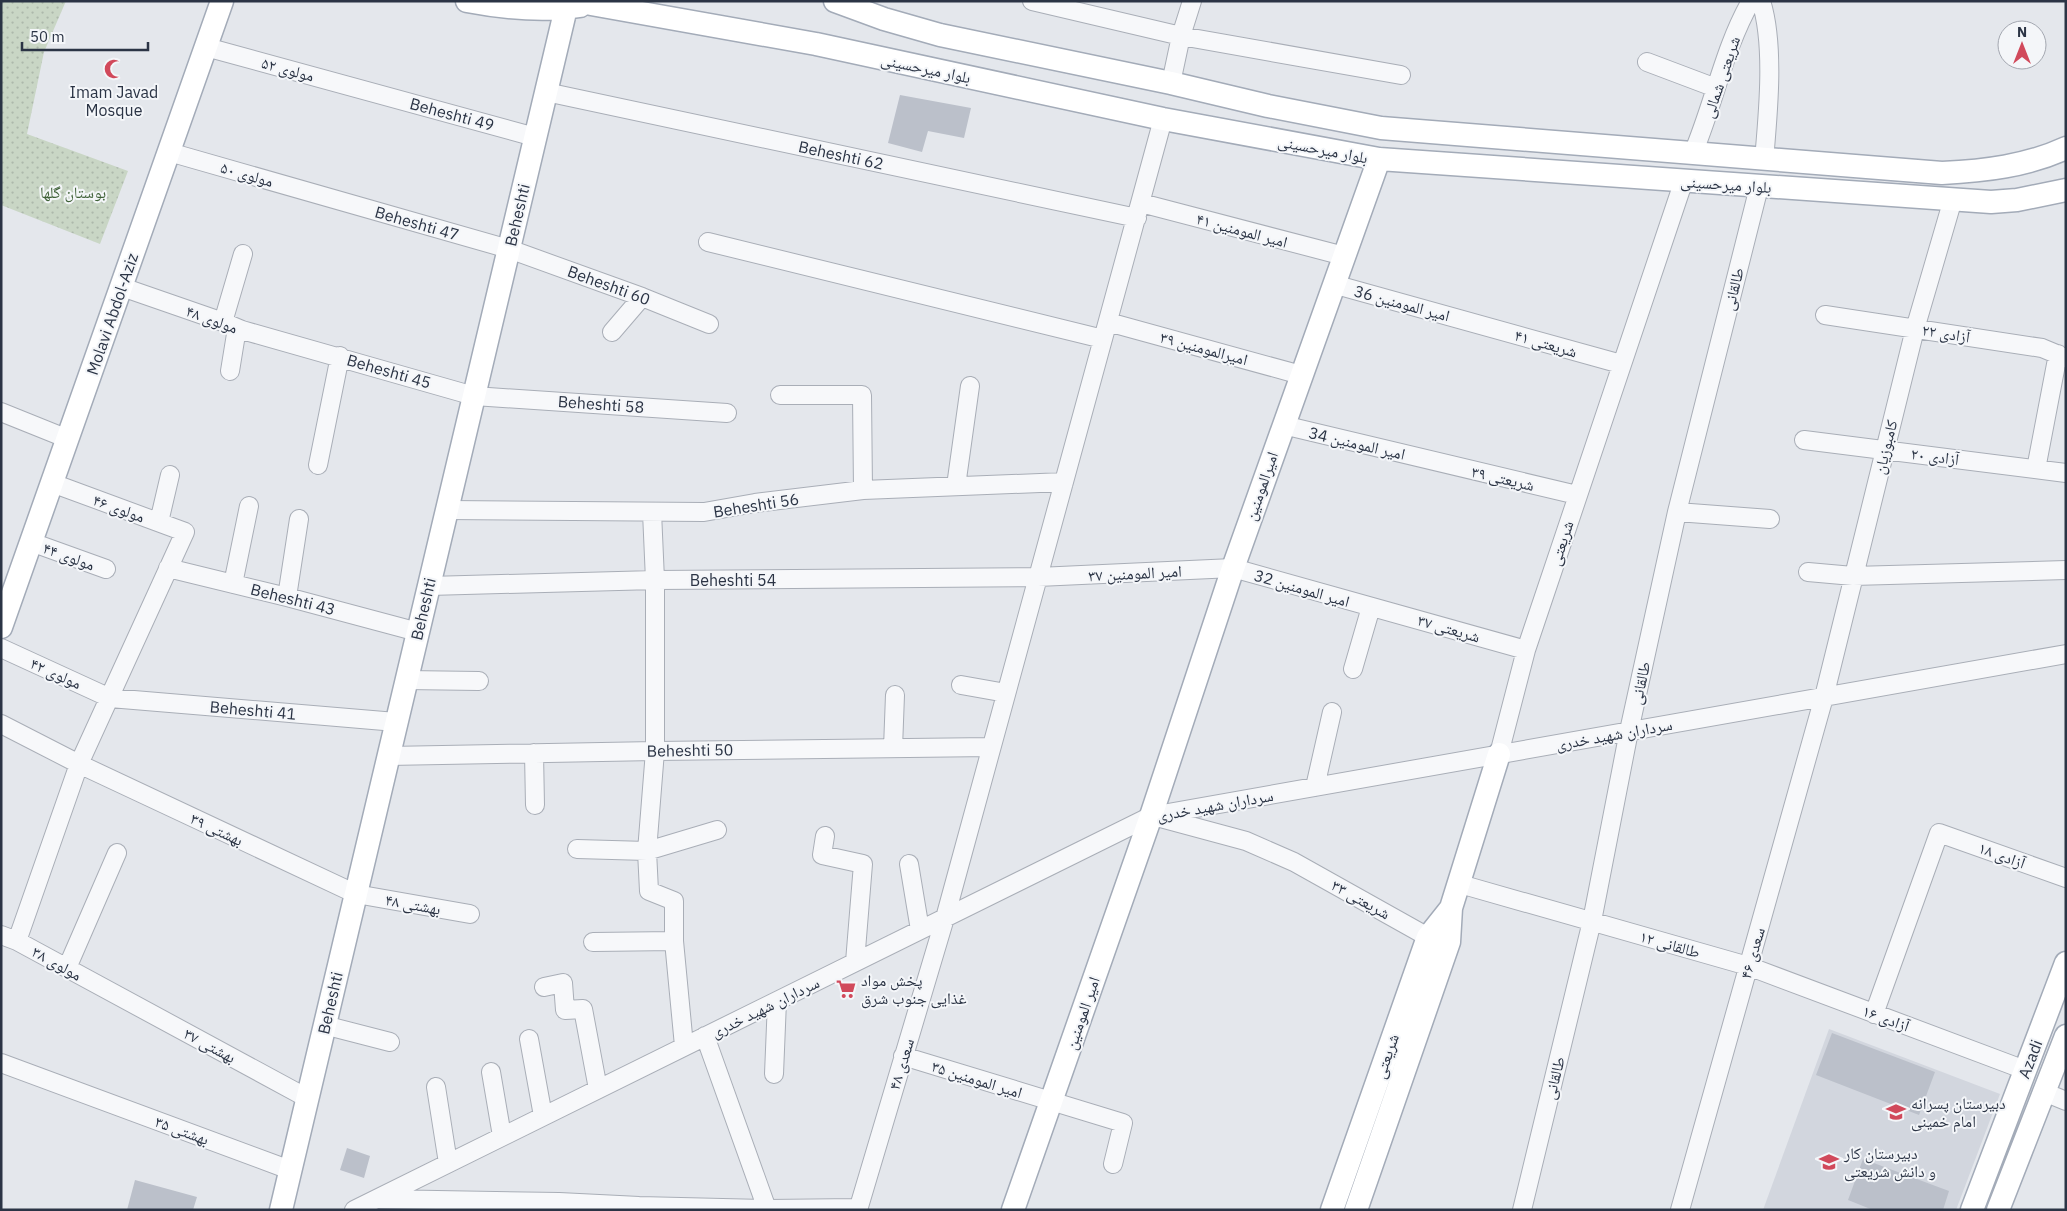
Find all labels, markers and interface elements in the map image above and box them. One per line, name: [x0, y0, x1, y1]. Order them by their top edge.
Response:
scale bar: [22, 20, 149, 52]
north arrow: [1997, 20, 2047, 70]
text: N: [2017, 23, 2027, 41]
text: 50 m: [30, 27, 65, 46]
street label: شریعتی شمالی: [1698, 33, 1745, 121]
street label: بلوار میرحسینی: [879, 49, 973, 88]
street label: مولوی ۵۲: [259, 52, 317, 87]
mosque icon: Imam Javad Mosque: [103, 58, 125, 80]
place label: Imam Javad Mosque: [70, 82, 158, 120]
street label: Beheshti 49: [408, 93, 496, 135]
street label: بلوار میرحسینی: [1276, 130, 1370, 169]
street label: Beheshti 62: [797, 136, 885, 174]
street label: مولوی ۵۰: [218, 157, 276, 192]
street label: بلوار میرحسینی: [1680, 171, 1772, 198]
park label: بوستان گلها: [40, 182, 106, 203]
street label: Beheshti: [500, 182, 534, 248]
street label: Beheshti 47: [373, 201, 461, 245]
street label: امیر المومنین ۴۱: [1194, 208, 1290, 253]
street label: Molavi Abdol-Aziz: [82, 250, 142, 378]
street label: Beheshti 60: [565, 261, 653, 309]
street label: طالقانی: [1718, 265, 1749, 313]
street label: امیر المومنین 36: [1352, 281, 1452, 326]
street label: مولوی ۴۸: [183, 300, 241, 339]
street label: آزادی ۲۲: [1920, 319, 1972, 348]
street label: شریعتی ۴۱: [1512, 325, 1580, 362]
street label: امیرالمومنین ۳۹: [1158, 327, 1250, 370]
street label: Beheshti 45: [345, 349, 433, 393]
street label: Beheshti 58: [557, 391, 645, 417]
street label: کامبوزیان: [1869, 417, 1902, 476]
street label: امیر المومنین 34: [1307, 422, 1407, 465]
street label: آزادی ۲۰: [1910, 443, 1961, 470]
street label: امیرالمومنین: [1240, 449, 1283, 523]
street label: شریعتی ۳۹: [1469, 461, 1536, 496]
street label: Beheshti 56: [712, 488, 800, 522]
street label: مولوی ۴۶: [90, 489, 148, 528]
street label: شریعتی: [1544, 518, 1579, 568]
street label: مولوی ۴۴: [40, 537, 98, 576]
street label: امیر المومنین ۳۷: [1088, 561, 1182, 586]
street label: امیر المومنین 32: [1252, 565, 1352, 612]
street label: Beheshti 54: [690, 570, 776, 590]
street label: Beheshti: [406, 576, 440, 642]
street label: Beheshti 43: [249, 579, 337, 619]
street label: شریعتی ۳۷: [1415, 610, 1483, 647]
street label: مولوی ۴۲: [27, 653, 85, 694]
street label: طالقانی: [1626, 660, 1655, 707]
street label: Beheshti 41: [209, 696, 297, 724]
street label: سرداران شهید خدری: [1554, 714, 1674, 755]
street label: Beheshti 50: [647, 739, 733, 761]
street label: سرداران شهید خدری: [1155, 785, 1275, 826]
street label: بهشتی ۳۹: [187, 808, 247, 851]
street label: آزادی ۱۸: [1975, 837, 2029, 874]
street label: شریعتی ۳۳: [1328, 875, 1394, 924]
street label: بهشتی ۴۸: [384, 889, 442, 920]
street label: سعدی ۴۶: [1735, 925, 1770, 981]
street label: طالقانی ۱۲: [1637, 926, 1702, 963]
street label: مولوی ۳۸: [28, 941, 85, 986]
street label: Beheshti: [313, 970, 347, 1036]
place label: پخش مواد غذایی جنوب شرق: [861, 970, 967, 1009]
street label: سرداران شهید خدری: [708, 972, 823, 1043]
street label: امیر المومنین: [1060, 974, 1105, 1052]
supermarket icon: پخش مواد غذایی جنوب شرق: [835, 978, 857, 1000]
street label: آزادی ۱۶: [1859, 1000, 1913, 1037]
street label: بهشتی ۳۷: [180, 1023, 239, 1068]
street label: شریعتی: [1369, 1031, 1404, 1081]
street label: سعدی ۴۸: [884, 1036, 919, 1092]
street label: Azadi: [2014, 1037, 2046, 1081]
street label: طالقانی: [1539, 1054, 1570, 1102]
street label: امیر المومنین ۳۵: [929, 1056, 1025, 1103]
place label: دبیرستان پسرانه امام خمینی: [1911, 1093, 2006, 1132]
school or university icon: دبیرستان پسرانه امام خمینی: [1885, 1101, 1907, 1123]
street label: بهشتی ۳۵: [152, 1111, 212, 1150]
place label: دبیرستان کار و دانش شریعتی: [1843, 1143, 1936, 1182]
school or university icon: دبیرستان کار و دانش شریعتی: [1818, 1151, 1840, 1173]

